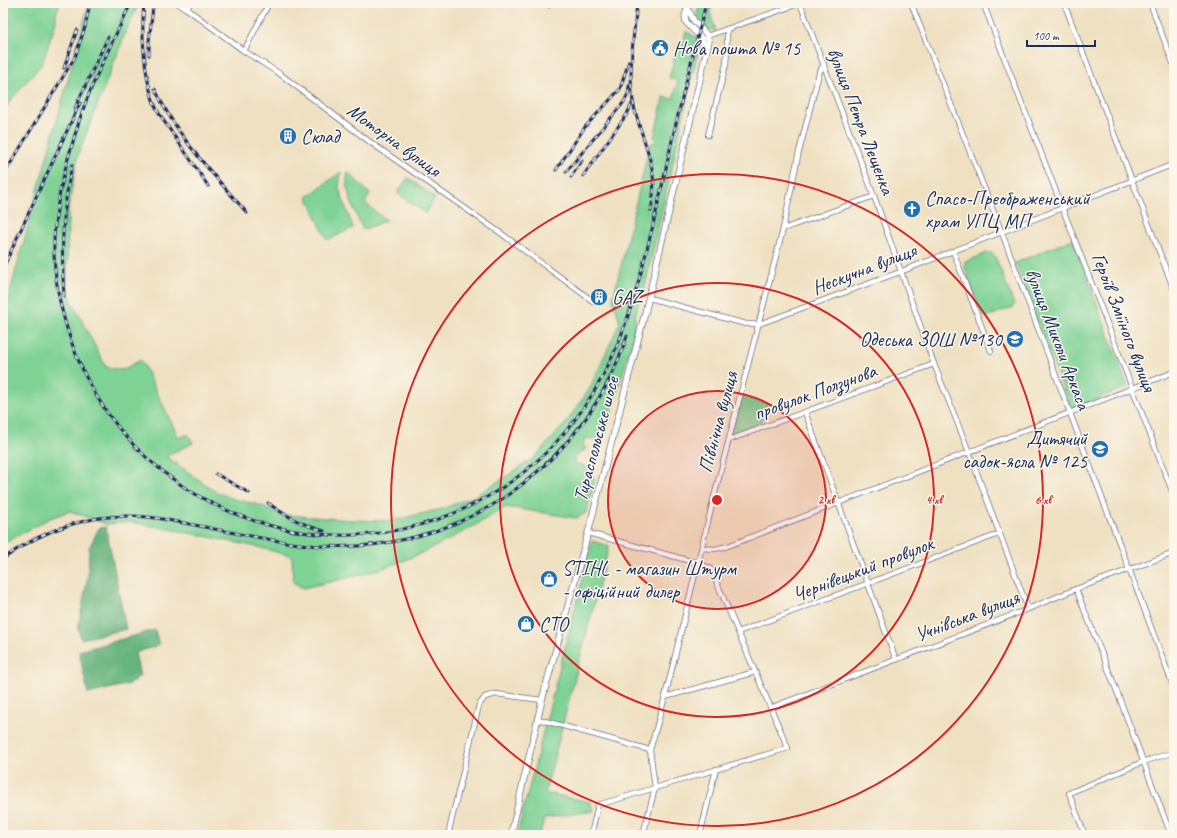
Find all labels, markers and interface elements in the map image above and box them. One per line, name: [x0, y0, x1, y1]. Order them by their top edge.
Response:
scale bar: [1027, 22, 1095, 48]
text: 100 m: [1033, 28, 1060, 44]
place label: Нова пошта № 15: [673, 36, 801, 61]
public building icon: Нова пошта № 15: [650, 38, 670, 58]
street label: вулиця Петра Лещенка: [822, 44, 901, 200]
street label: Моторна вулиця: [342, 98, 448, 184]
place label: Склад: [301, 124, 342, 149]
building icon: Склад: [278, 126, 298, 146]
place label: Спасо-Преображенський храм УПЦ МП: [925, 186, 1091, 234]
church icon: Спасо-Преображенський храм УПЦ МП: [902, 199, 922, 219]
street label: Нескучна вулиця: [808, 237, 922, 300]
street label: Героїв Зміїного вулиця: [1086, 249, 1163, 396]
street label: вулиця Миколи Аркаса: [1020, 265, 1097, 415]
place label: GAZ: [612, 285, 645, 310]
building icon: GAZ: [589, 287, 609, 307]
place label: Одеська ЗОШ №130: [860, 327, 1004, 352]
school or university icon: Одеська ЗОШ №130: [1005, 329, 1025, 349]
street label: провулок Ползунова: [750, 358, 881, 427]
street label: Північна вулиця: [692, 368, 744, 475]
street label: Тираспольське шосе: [567, 373, 625, 504]
place label: Дитячий садок-ясла № 125: [962, 426, 1089, 474]
school or university icon: Дитячий садок-ясла № 125: [1090, 439, 1110, 459]
text: 2 хв: [818, 492, 836, 508]
text: 4 хв: [926, 492, 944, 508]
text: 6 хв: [1035, 492, 1053, 508]
centre of rings: [710, 493, 724, 507]
street label: Чернівецький провулок: [789, 530, 938, 607]
place label: STIHL - магазин Штурм - офіційний дилер: [562, 556, 738, 604]
shop icon: STIHL - магазин Штурм - офіційний дилер: [539, 569, 559, 589]
street label: Учнівська вулиця: [911, 584, 1023, 647]
place label: СТО: [539, 612, 570, 637]
shop icon: СТО: [516, 614, 536, 634]

